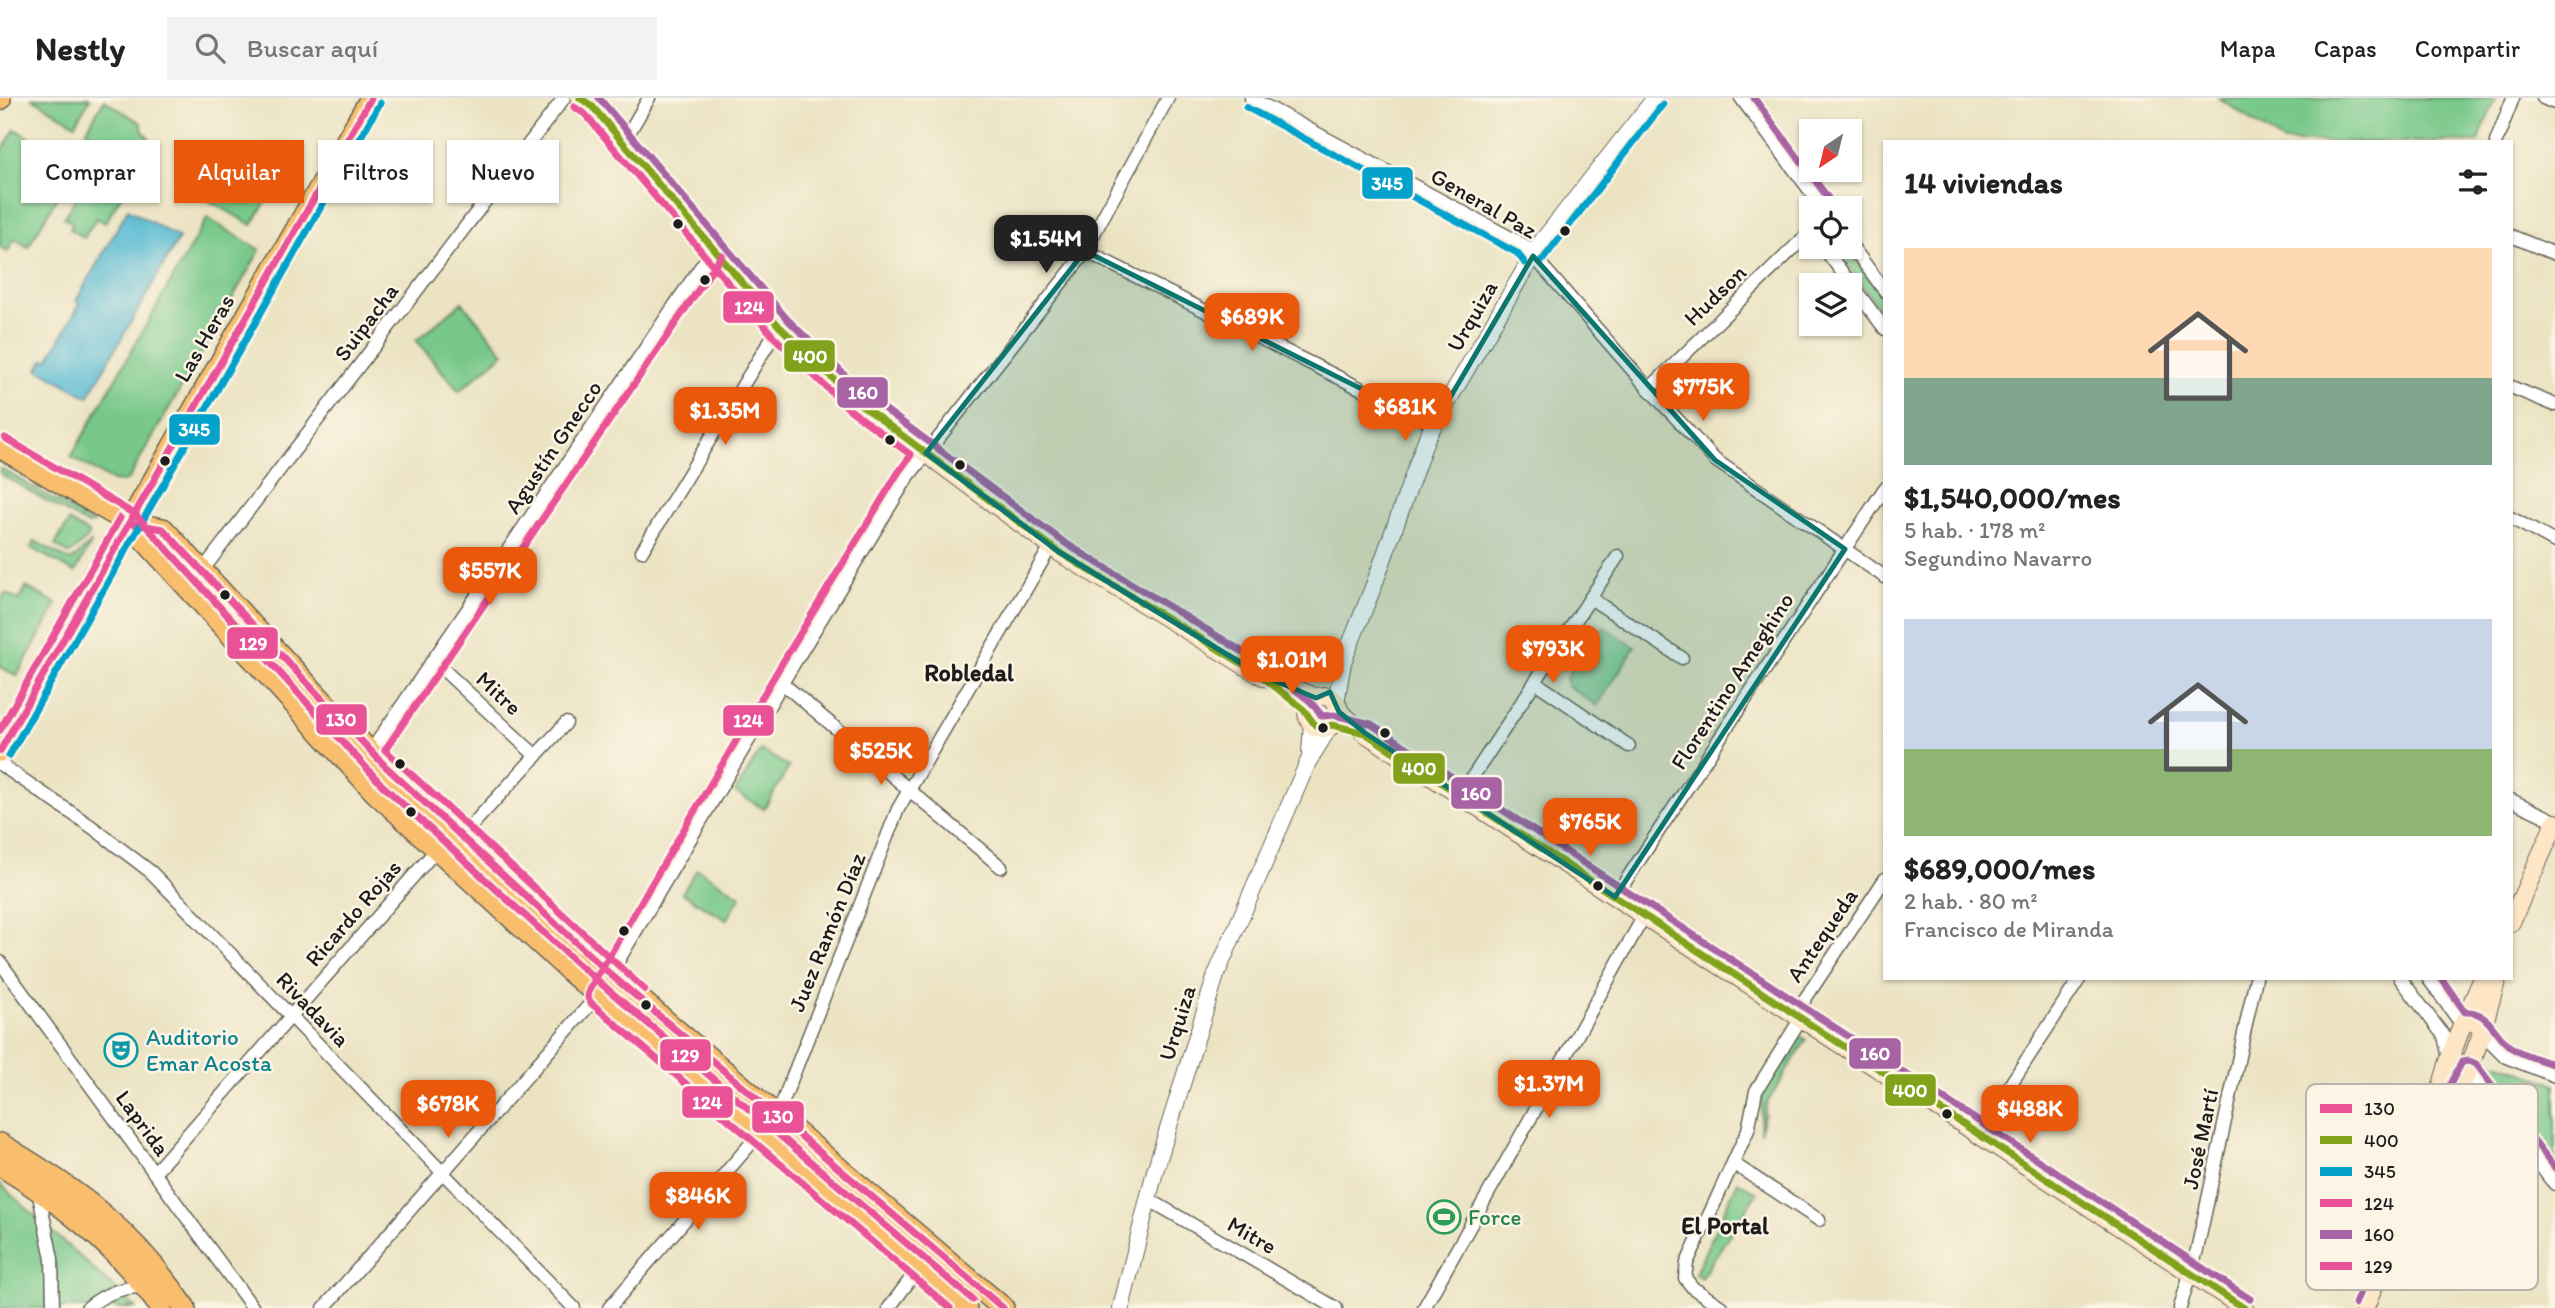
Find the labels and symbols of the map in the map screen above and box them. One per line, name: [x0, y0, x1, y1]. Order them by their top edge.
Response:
north arrow: [1799, 119, 1862, 182]
street label: General Paz: [1426, 161, 1542, 245]
line badge: 345: [1361, 166, 1414, 200]
text: 345: [1371, 172, 1403, 195]
pin: $1.54M: [989, 216, 1103, 275]
unlabelled marker: [671, 217, 685, 231]
unlabelled marker: [1558, 224, 1572, 238]
street label: Hudson: [1678, 258, 1752, 332]
unlabelled marker: [698, 273, 712, 287]
street label: Urquiza: [1441, 275, 1503, 356]
street label: Suipacha: [328, 277, 404, 366]
street label: Las Heras: [168, 289, 240, 387]
line badge: 124: [722, 290, 775, 324]
pin: $689K: [1203, 294, 1301, 353]
text: 124: [734, 296, 765, 319]
line badge: 400: [783, 339, 836, 373]
text: 400: [793, 345, 828, 368]
pin: $775K: [1654, 364, 1752, 423]
street label: Agustín Gnecco: [498, 375, 608, 519]
line badge: 160: [836, 376, 889, 409]
text: 160: [848, 381, 879, 404]
pin: $681K: [1356, 384, 1454, 443]
pin: $1.35M: [668, 388, 782, 447]
line badge: 345: [168, 413, 221, 446]
text: 345: [178, 418, 210, 441]
unlabelled marker: [883, 433, 897, 447]
unlabelled marker: [158, 454, 172, 468]
unlabelled marker: [953, 458, 967, 472]
pin: $557K: [441, 547, 539, 607]
street label: Florentino Ameghino: [1664, 587, 1800, 775]
unlabelled marker: [218, 588, 232, 602]
line badge: 129: [226, 626, 279, 660]
pin: $793K: [1504, 626, 1602, 685]
text: 129: [239, 632, 267, 655]
pin: $1.01M: [1235, 636, 1349, 696]
district label: Robledal: [924, 658, 1014, 687]
street label: Mitre: [470, 665, 528, 721]
line badge: 130: [315, 703, 368, 736]
line badge: 124: [722, 704, 775, 737]
text: 130: [326, 708, 357, 731]
text: 124: [733, 709, 764, 732]
unlabelled marker: [1316, 721, 1330, 735]
unlabelled marker: [1378, 726, 1392, 740]
pin: $525K: [832, 728, 930, 787]
line badge: 400: [1392, 752, 1446, 785]
unlabelled marker: [393, 757, 407, 771]
text: 400: [1402, 757, 1437, 780]
line badge: 160: [1450, 776, 1503, 810]
text: 160: [1461, 782, 1492, 805]
pin: $765K: [1541, 798, 1639, 858]
unlabelled marker: [404, 805, 418, 819]
street label: Juez Ramón Díaz: [782, 848, 872, 1016]
street label: Ricardo Rojas: [299, 854, 407, 972]
unlabelled marker: [1591, 879, 1605, 893]
street label: Antequeda: [1780, 883, 1864, 987]
unlabelled marker: [617, 924, 631, 938]
street label: Rivadavia: [270, 966, 356, 1052]
street label: Urquiza: [1152, 982, 1202, 1064]
unlabelled marker: [639, 998, 653, 1012]
place label: Auditorio Emar Acosta: [146, 1023, 272, 1077]
theatre icon: Auditorio Emar Acosta: [102, 1031, 140, 1069]
line badge: 160: [1848, 1037, 1902, 1070]
line badge: 129: [659, 1038, 712, 1072]
text: 160: [1860, 1042, 1891, 1065]
text: 129: [671, 1044, 699, 1067]
pin: $1.37M: [1492, 1060, 1606, 1120]
line badge: 400: [1884, 1073, 1937, 1107]
text: 400: [1893, 1079, 1928, 1102]
pin: $678K: [399, 1080, 497, 1140]
legend: [2306, 1084, 2538, 1290]
street label: Laprida: [110, 1085, 176, 1162]
line badge: 124: [681, 1085, 734, 1119]
pin: $488K: [1981, 1086, 2079, 1145]
street label: José Martí: [2176, 1086, 2224, 1192]
text: 124: [692, 1091, 723, 1114]
text: 130: [2364, 1097, 2395, 1120]
line badge: 130: [751, 1100, 805, 1134]
text: 130: [763, 1105, 794, 1128]
unlabelled marker: [1940, 1107, 1954, 1121]
text: 400: [2364, 1129, 2399, 1152]
text: 345: [2364, 1160, 2396, 1183]
pin: $846K: [649, 1172, 747, 1232]
text: 124: [2364, 1192, 2394, 1215]
sports icon: Force: [1425, 1198, 1463, 1236]
place label: Force: [1468, 1203, 1521, 1231]
street label: Mitre: [1222, 1210, 1282, 1260]
district label: El Portal: [1681, 1211, 1769, 1240]
text: 160: [2364, 1223, 2395, 1246]
text: 129: [2364, 1255, 2393, 1278]

